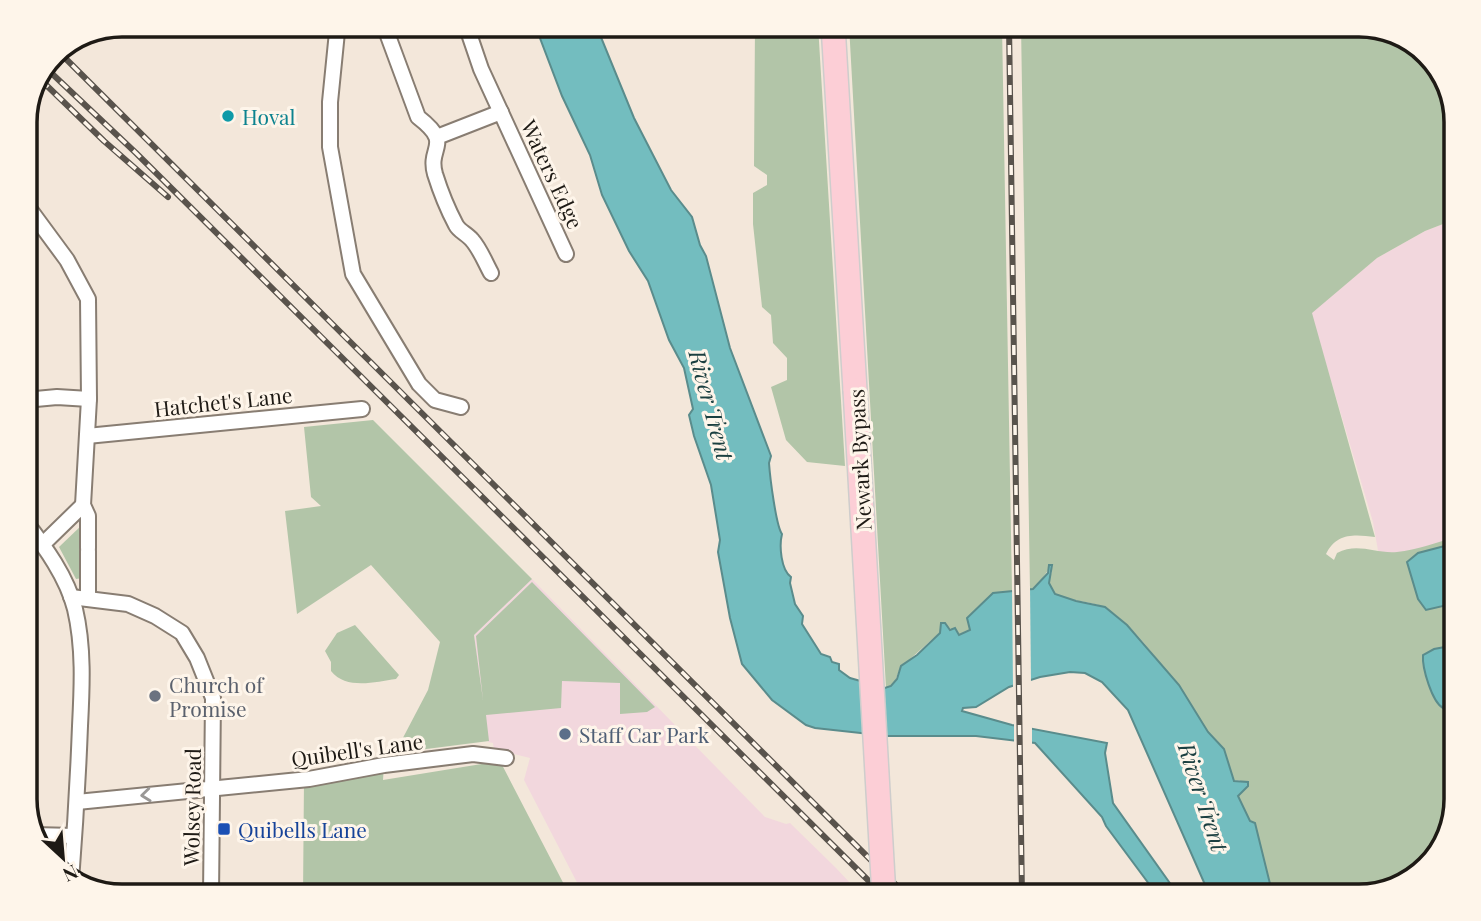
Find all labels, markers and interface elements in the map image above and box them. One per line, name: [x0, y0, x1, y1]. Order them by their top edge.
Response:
place label: Hoval: [242, 102, 296, 130]
marker: Hoval: [220, 108, 236, 124]
street label: Waters Edge: [515, 114, 590, 233]
water label: River Trent: [682, 345, 742, 465]
street label: Hatchet's Lane: [152, 380, 294, 422]
street label: Newark Bypass: [841, 388, 877, 532]
place label: Church of Promise: [169, 670, 265, 722]
marker: Church of Promise: [147, 688, 163, 704]
place label: Staff Car Park: [579, 720, 710, 748]
street label: Quibell's Lane: [289, 726, 425, 772]
marker: Staff Car Park: [557, 726, 573, 742]
water label: River Trent: [1171, 737, 1237, 857]
street label: Wolsey Road: [176, 748, 206, 867]
one-way arrow: [140, 787, 151, 802]
place label: Quibells Lane: [238, 815, 367, 843]
marker: Quibells Lane: [216, 821, 232, 837]
north arrow: [28, 823, 98, 893]
text: N: [59, 859, 83, 889]

